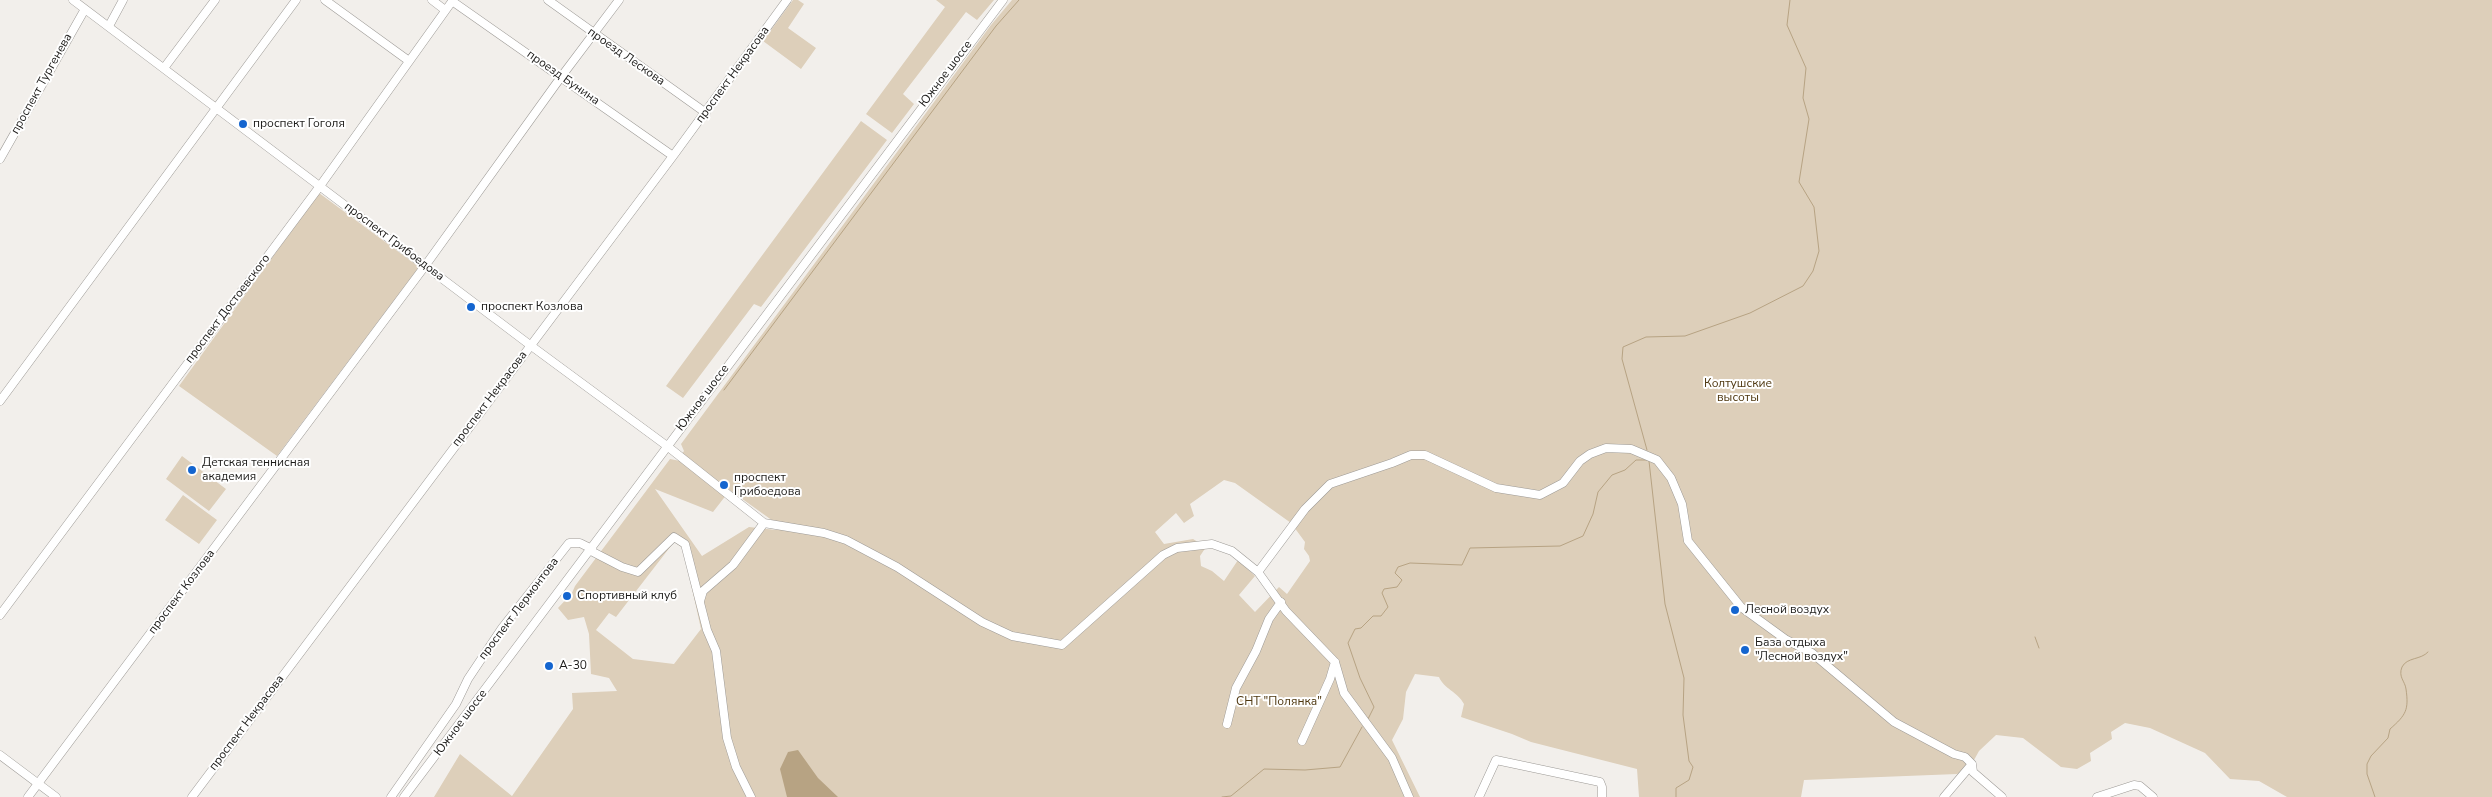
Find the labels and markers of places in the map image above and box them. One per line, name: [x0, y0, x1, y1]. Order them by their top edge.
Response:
place label: проспект Гоголя: [253, 117, 345, 131]
marker: проспект Гоголя: [237, 118, 249, 130]
place label: проспект Козлова: [481, 300, 583, 314]
marker: проспект Козлова: [465, 301, 477, 313]
place label: Детская теннисная академия: [202, 456, 310, 484]
marker: Детская теннисная академия: [186, 464, 198, 476]
place label: проспект Грибоедова: [734, 471, 801, 499]
marker: проспект Грибоедова: [718, 479, 730, 491]
place label: Спортивный клуб: [577, 589, 677, 603]
marker: Спортивный клуб: [561, 590, 573, 602]
place label: Лесной воздух: [1745, 603, 1829, 617]
marker: Лесной воздух: [1729, 604, 1741, 616]
place label: База отдыха "Лесной воздух": [1755, 636, 1848, 664]
marker: База отдыха "Лесной воздух": [1739, 644, 1751, 656]
place label: А-30: [559, 659, 587, 673]
marker: А-30: [543, 660, 555, 672]

